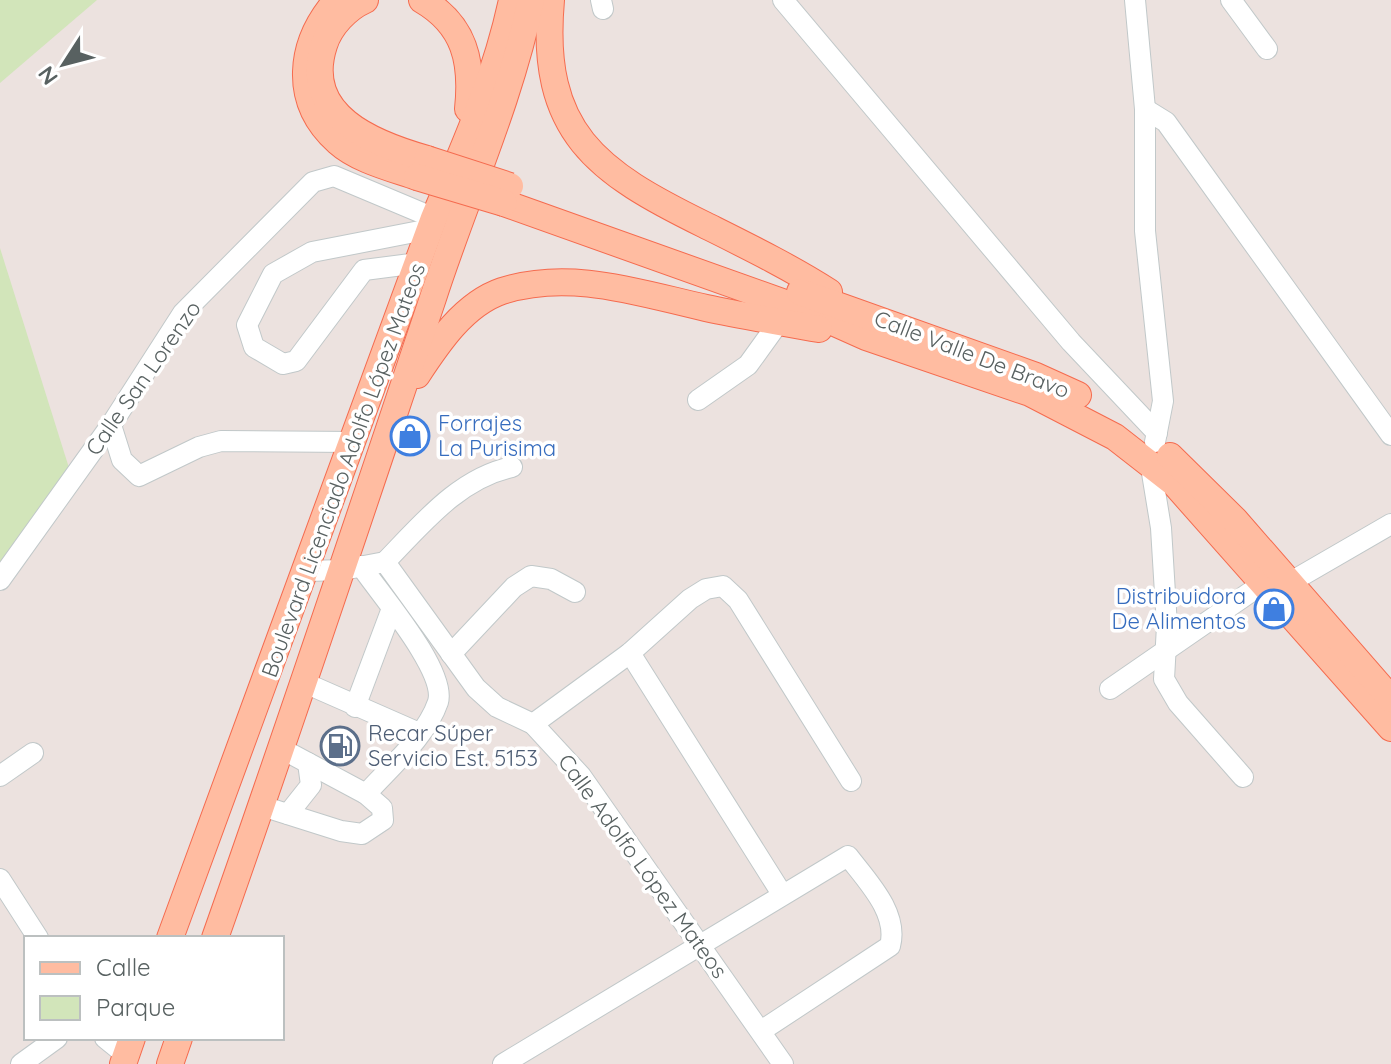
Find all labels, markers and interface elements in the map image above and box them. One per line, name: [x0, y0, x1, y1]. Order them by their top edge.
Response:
north arrow: [24, 24, 104, 104]
text: N: [32, 61, 64, 91]
street label: Boulevard Licenciado Adolfo López Mateos: [255, 259, 431, 681]
street label: Calle San Lorenzo: [79, 295, 207, 461]
street label: Calle Valle De Bravo: [870, 304, 1074, 404]
place label: Forrajes La Purisima: [438, 409, 556, 462]
shop icon: Forrajes La Purisima: [389, 415, 431, 457]
place label: Distribuidora De Alimentos: [1111, 582, 1246, 635]
shop icon: Distribuidora De Alimentos: [1253, 588, 1295, 630]
place label: Recar Súper Servicio Est. 5153: [368, 719, 538, 772]
fuel station icon: Recar Súper Servicio Est. 5153: [319, 725, 361, 767]
street label: Calle Adolfo López Mateos: [552, 748, 734, 984]
legend: [24, 936, 284, 1040]
text: Calle: [96, 952, 151, 982]
text: Parque: [96, 992, 175, 1022]

